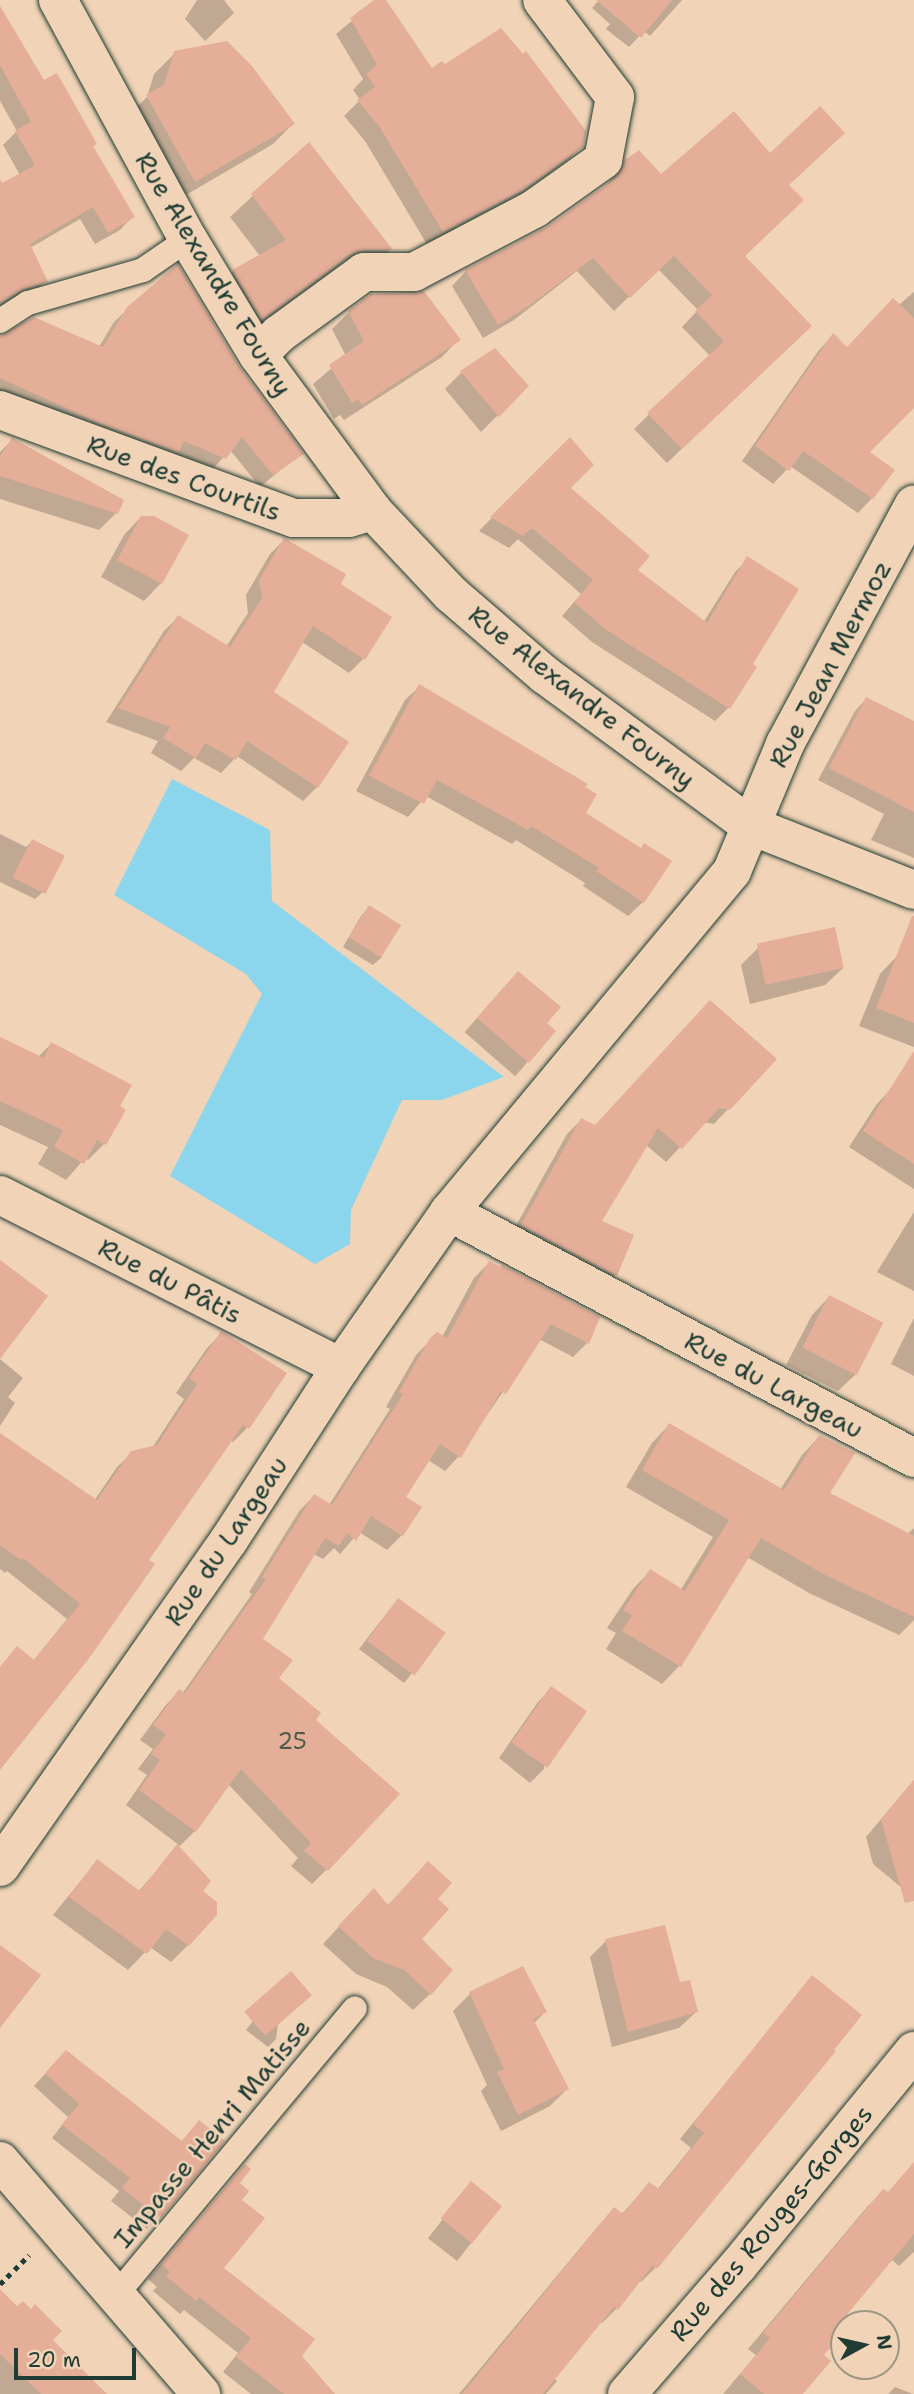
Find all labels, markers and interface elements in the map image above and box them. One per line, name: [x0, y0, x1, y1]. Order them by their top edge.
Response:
street label: Rue Alexandre Fourny: [129, 146, 299, 402]
street label: Rue des Courtils: [83, 428, 285, 528]
street label: Rue Jean Mermoz: [762, 555, 898, 773]
street label: Rue Alexandre Fourny: [462, 599, 702, 795]
street label: Rue du Pâtis: [93, 1232, 247, 1330]
street label: Rue du Largeau: [679, 1325, 869, 1445]
street label: Rue du Largeau: [158, 1450, 294, 1632]
house number: 25: [277, 1727, 307, 1755]
street label: Impasse Henri Matisse: [107, 2012, 317, 2254]
street label: Rue des Rouges-Gorges: [663, 2099, 879, 2347]
north arrow: [830, 2310, 900, 2380]
text: N: [871, 2333, 898, 2351]
scale bar: [18, 2334, 140, 2378]
text: 20 m: [27, 2346, 81, 2374]

